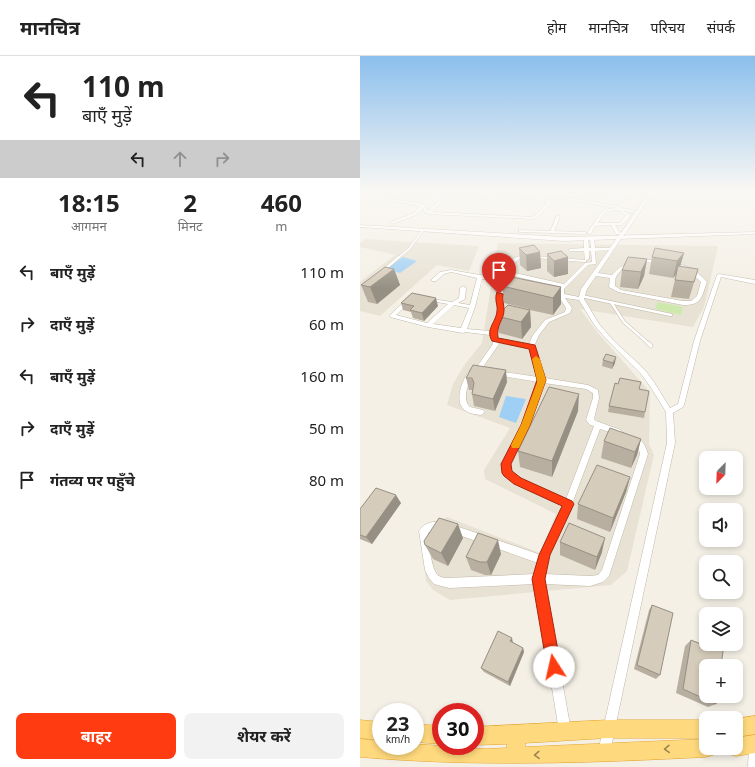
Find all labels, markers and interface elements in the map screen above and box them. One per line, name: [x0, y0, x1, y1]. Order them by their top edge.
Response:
text: मानचित्र: [20, 15, 80, 41]
text: होम: [547, 18, 566, 37]
text: मानचित्र: [588, 18, 629, 37]
text: परिचय: [651, 18, 685, 37]
text: संपर्क: [707, 18, 735, 37]
text: 110 m: [82, 67, 165, 105]
icon: left: [16, 72, 68, 124]
text: बाएँ मुड़ें: [82, 103, 132, 127]
icon: left: [127, 148, 149, 170]
icon: ahead: [169, 148, 191, 170]
icon: right: [211, 148, 233, 170]
text: 18:15: [58, 186, 120, 219]
text: 2: [183, 186, 197, 219]
text: 460: [261, 186, 302, 219]
text: आगमन: [71, 217, 107, 235]
text: मिनट: [178, 217, 203, 235]
text: m: [275, 217, 287, 235]
pin: [482, 253, 516, 294]
icon: arrive: [488, 259, 510, 281]
icon: left: [16, 261, 38, 283]
text: बाएँ मुड़ें: [50, 262, 95, 282]
text: 110 m: [300, 262, 344, 282]
icon: right: [16, 313, 38, 335]
text: दाएँ मुड़ें: [50, 314, 94, 334]
text: 60 m: [309, 314, 344, 334]
icon: left: [16, 365, 38, 387]
text: बाएँ मुड़ें: [50, 366, 95, 386]
text: 160 m: [300, 366, 344, 386]
icon: right: [16, 417, 38, 439]
text: दाएँ मुड़ें: [50, 418, 94, 438]
text: 50 m: [309, 418, 344, 438]
north arrow: [699, 451, 743, 495]
map controls: [699, 451, 743, 755]
icon: arrive: [16, 469, 38, 491]
text: गंतव्य पर पहुँचे: [50, 470, 135, 490]
text: 80 m: [309, 470, 344, 490]
button: sound: [699, 503, 743, 547]
button: search: [699, 555, 743, 599]
button: layers: [699, 607, 743, 651]
position arrow: [533, 646, 575, 688]
button: +: [699, 659, 743, 703]
speed limit sign: 30: [432, 703, 484, 755]
text: 23: [387, 710, 409, 737]
button: −: [699, 711, 743, 755]
button: बाहर: [16, 713, 176, 759]
button: शेयर करें: [184, 713, 344, 759]
text: km/h: [386, 732, 410, 746]
one-way arrow: [664, 745, 670, 754]
one-way arrow: [534, 751, 540, 760]

